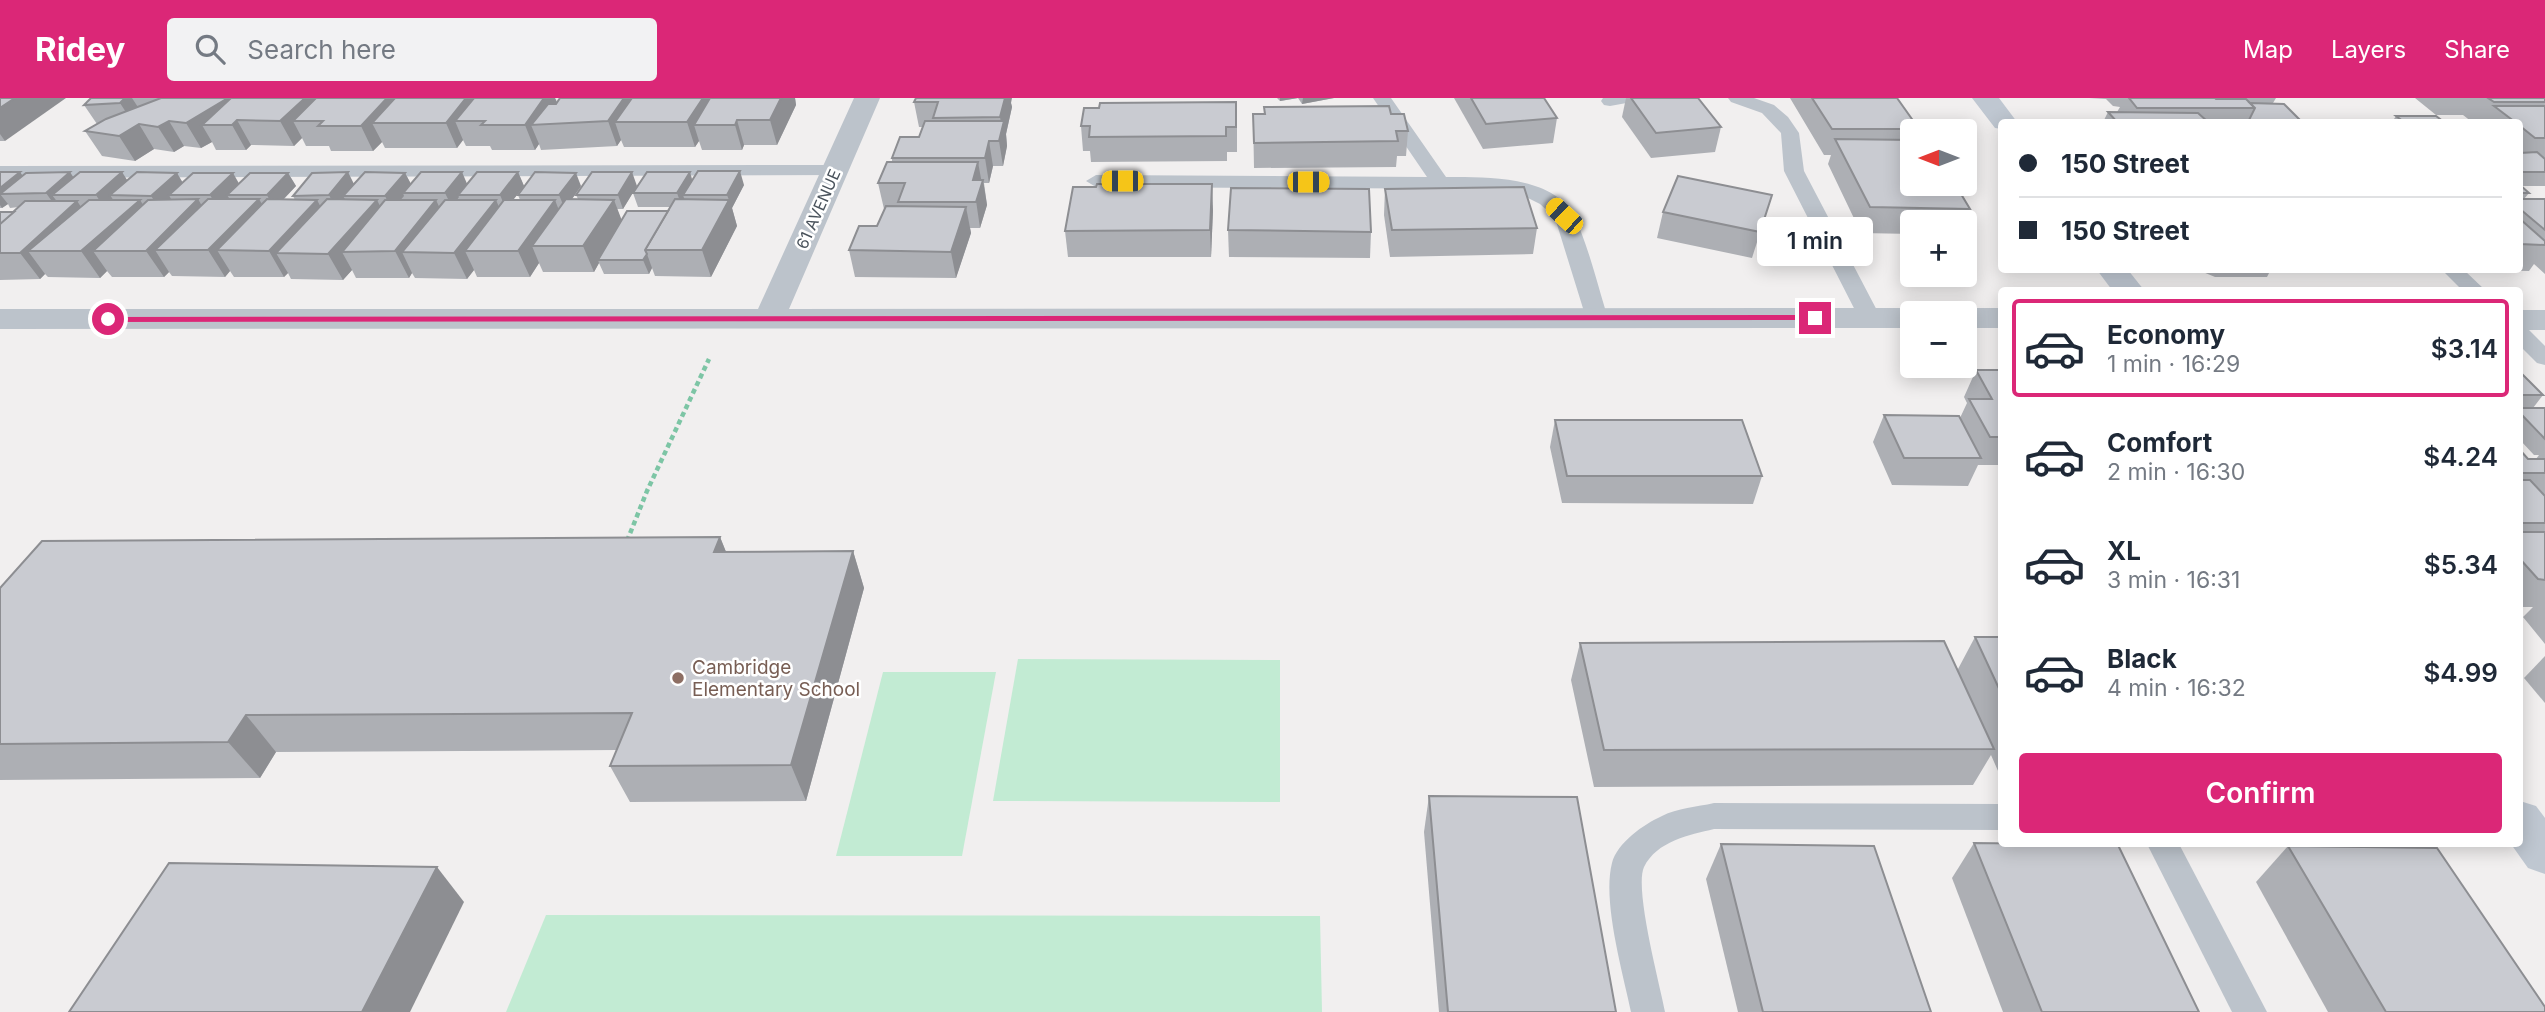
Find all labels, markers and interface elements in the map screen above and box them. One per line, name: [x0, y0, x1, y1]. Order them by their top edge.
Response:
search box: [167, 18, 657, 81]
text: Ridey: [35, 29, 125, 69]
icon: search: [191, 30, 229, 68]
text: Search here: [247, 34, 396, 65]
text: Map: [2243, 35, 2293, 64]
text: Layers: [2331, 35, 2406, 64]
text: Share: [2444, 35, 2510, 64]
north arrow: [1900, 119, 1978, 196]
map controls: [1900, 119, 1977, 378]
text: 150 Street: [2061, 148, 2190, 179]
street label: 61 AVENUE: [792, 166, 844, 252]
car: [1102, 171, 1144, 192]
car: [1288, 172, 1330, 193]
car: [1542, 194, 1587, 238]
button: +: [1900, 210, 1977, 287]
text: 150 Street: [2061, 215, 2190, 246]
callout: 1 min: [1757, 216, 1873, 266]
text: 1 min: [1787, 227, 1843, 255]
button: −: [1900, 301, 1977, 378]
route end: [1799, 302, 1831, 334]
route start: [92, 303, 124, 335]
icon: car: [2023, 317, 2086, 380]
text: Economy: [2107, 319, 2225, 350]
text: $3.14: [2431, 333, 2498, 364]
text: 1 min · 16:29: [2107, 350, 2240, 378]
icon: car: [2023, 425, 2086, 488]
text: Comfort: [2107, 427, 2212, 458]
text: $4.24: [2423, 441, 2498, 472]
text: 2 min · 16:30: [2107, 458, 2245, 486]
icon: car: [2023, 533, 2086, 596]
text: XL: [2107, 535, 2141, 566]
text: $5.34: [2424, 549, 2498, 580]
text: 3 min · 16:31: [2107, 566, 2240, 594]
icon: car: [2023, 641, 2086, 704]
text: Black: [2107, 643, 2177, 674]
place label: Cambridge Elementary School: [692, 656, 860, 701]
text: $4.99: [2423, 657, 2498, 688]
marker: Cambridge Elementary School: [670, 670, 686, 686]
text: 4 min · 16:32: [2107, 674, 2246, 702]
button: Confirm: [2019, 753, 2502, 833]

